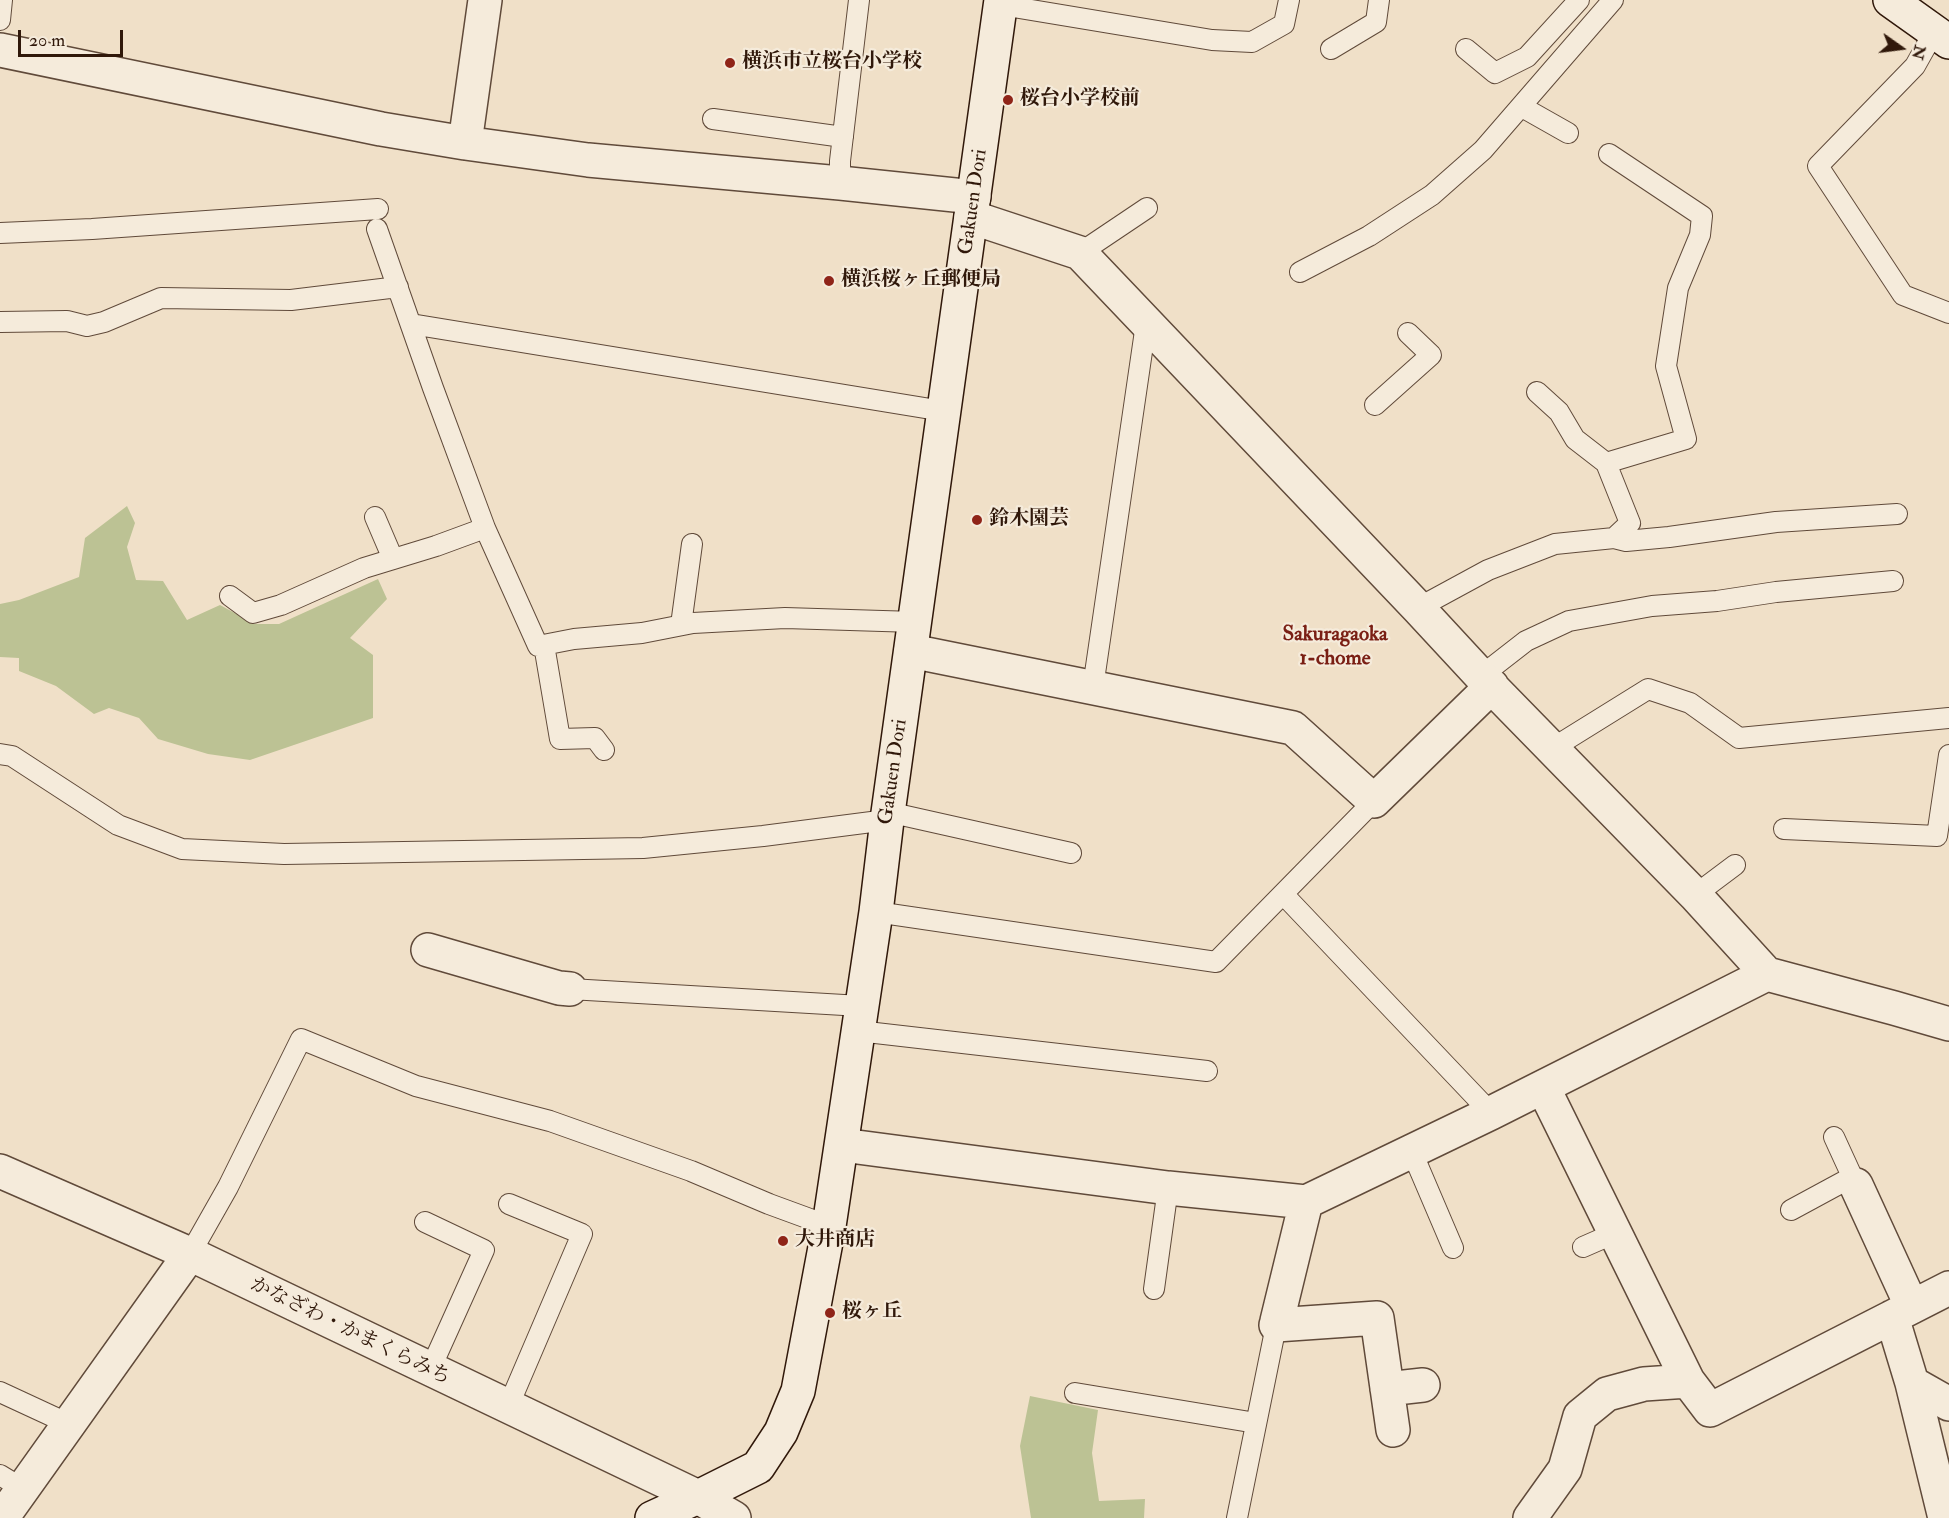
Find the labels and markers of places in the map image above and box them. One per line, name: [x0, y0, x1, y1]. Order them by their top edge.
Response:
place label: 横浜市立桜台小学校: [742, 51, 922, 75]
marker: 横浜市立桜台小学校: [723, 56, 737, 70]
place label: 桜台小学校前: [1020, 88, 1140, 112]
marker: 桜台小学校前: [1001, 93, 1015, 107]
place label: 横浜桜ヶ丘郵便局: [841, 269, 1001, 293]
marker: 横浜桜ヶ丘郵便局: [822, 274, 836, 288]
place label: 鈴木園芸: [989, 508, 1069, 532]
marker: 鈴木園芸: [970, 513, 984, 527]
place label: 大井商店: [795, 1229, 875, 1253]
marker: 大井商店: [776, 1234, 790, 1248]
place label: 桜ヶ丘: [842, 1301, 902, 1325]
marker: 桜ヶ丘: [823, 1306, 837, 1320]

